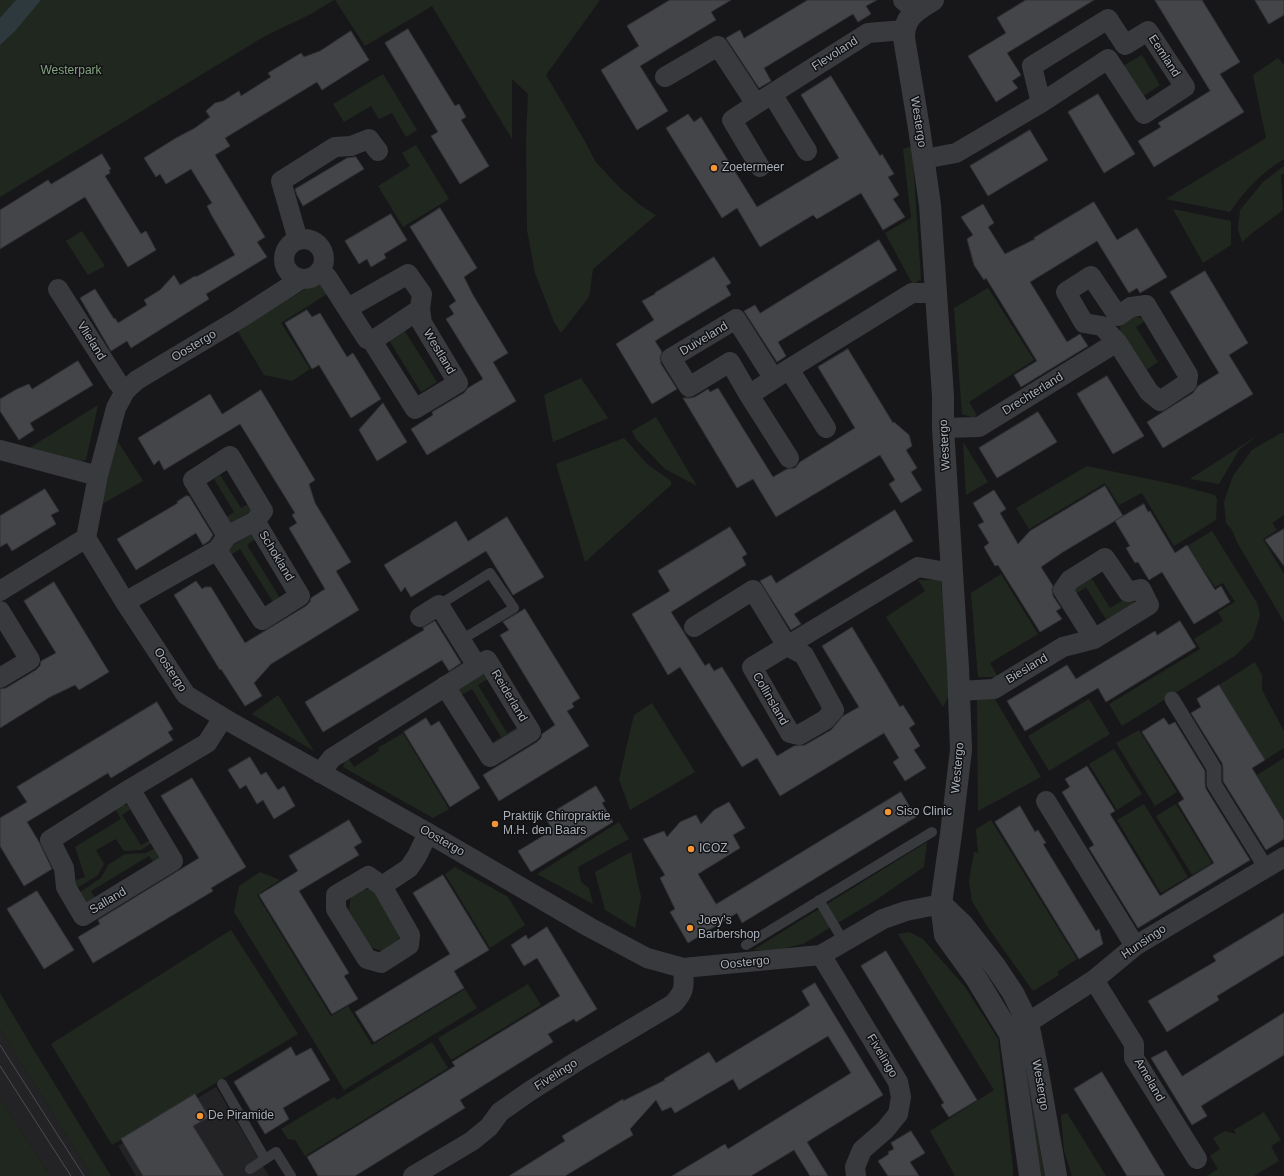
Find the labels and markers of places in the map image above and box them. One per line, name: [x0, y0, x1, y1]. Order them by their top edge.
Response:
place label: Zoetermeer: [722, 161, 784, 175]
marker: Zoetermeer: [709, 163, 719, 173]
place label: Siso Clinic: [896, 805, 952, 819]
marker: Siso Clinic: [883, 807, 893, 817]
place label: Praktijk Chiropraktie M.H. den Baars: [503, 810, 610, 838]
marker: Praktijk Chiropraktie M.H. den Baars: [490, 819, 500, 829]
place label: ICOZ: [699, 842, 728, 856]
marker: ICOZ: [686, 844, 696, 854]
place label: Joey's Barbershop: [698, 914, 760, 942]
marker: Joey's Barbershop: [685, 923, 695, 933]
place label: De Piramide: [208, 1109, 274, 1123]
marker: De Piramide: [195, 1111, 205, 1121]

